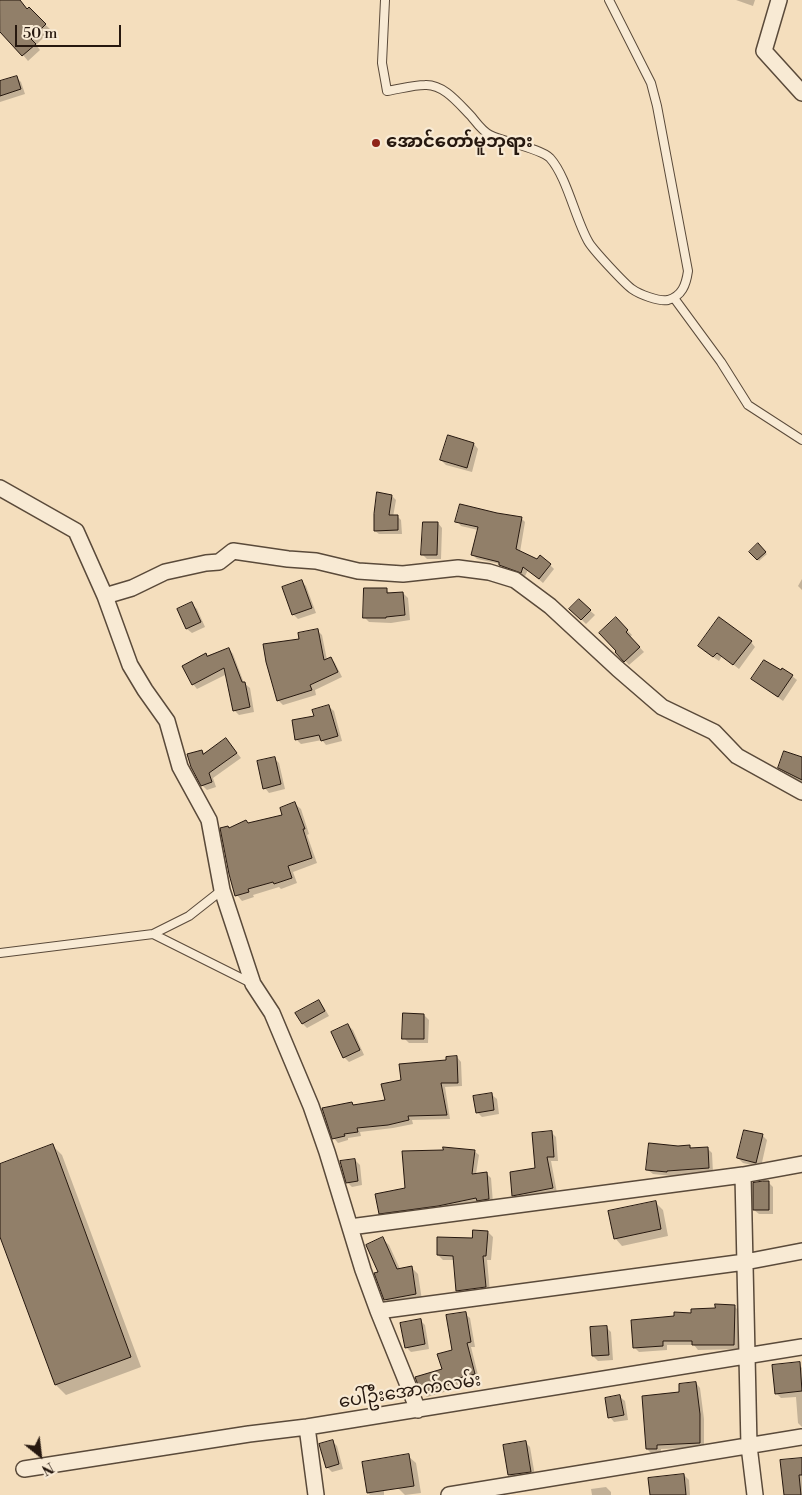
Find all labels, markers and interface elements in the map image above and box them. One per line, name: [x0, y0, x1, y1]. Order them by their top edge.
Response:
scale bar: [18, 15, 124, 47]
text: 50 m: [23, 24, 57, 43]
place label: အောင်တော်မူဘုရား: [386, 132, 533, 154]
marker: အောင်တော်မူဘုရား: [370, 137, 382, 149]
street label: ပေါ်ဦးအောက်လမ်း: [337, 1370, 483, 1414]
north arrow: [15, 1430, 65, 1480]
text: N: [38, 1458, 56, 1479]

